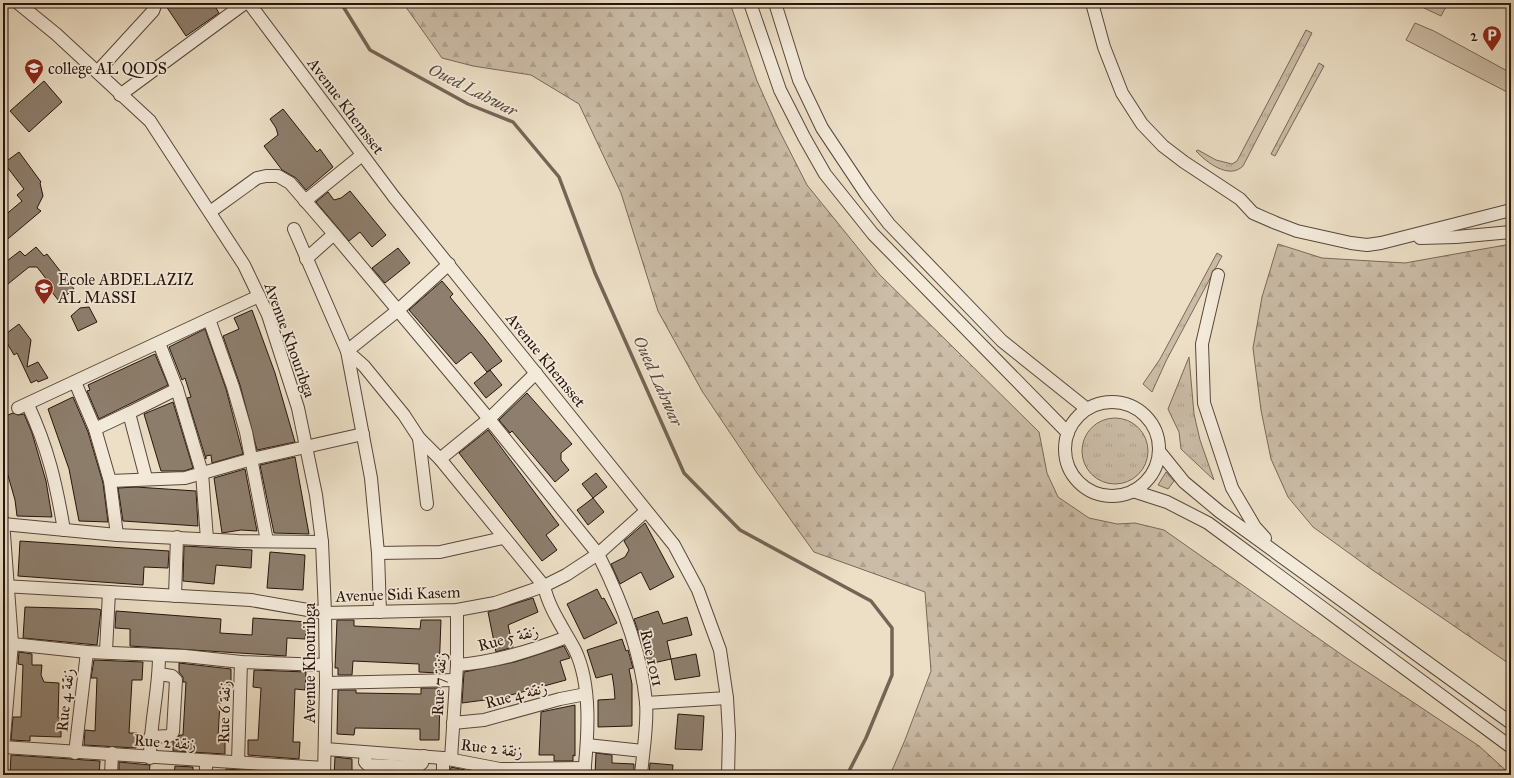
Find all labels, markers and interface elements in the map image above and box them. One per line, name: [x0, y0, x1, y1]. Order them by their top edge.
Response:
parking icon: 2: [1481, 24, 1503, 52]
place label: 2: [1470, 26, 1478, 45]
street label: Avenue Khemsset: [303, 53, 389, 158]
school or university icon: college AL QODS: [23, 57, 45, 85]
place label: college AL QODS: [48, 59, 167, 79]
water label: Oued Lahwar: [425, 59, 522, 122]
place label: Ecole ABDELAZIZ AL MASSI: [57, 270, 194, 307]
school or university icon: Ecole ABDELAZIZ AL MASSI: [33, 277, 55, 305]
street label: Avenue Khouribga: [259, 279, 320, 401]
street label: Avenue Khemsset: [502, 308, 590, 411]
water label: Oued Lahwar: [629, 332, 688, 430]
street label: Avenue Sidi Kasem: [334, 582, 461, 606]
street label: Avenue Khouribga: [300, 602, 320, 724]
street label: Rue 5 زنقة: [476, 621, 540, 655]
street label: Rue 1011: [636, 628, 668, 688]
street label: Rue 7 زنقة: [428, 652, 450, 716]
street label: Rue 4 زنقة: [52, 667, 78, 733]
street label: Rue 4 زنقة: [483, 678, 549, 712]
street label: Rue 6 زنقة: [214, 680, 234, 744]
street label: Rue 2 زنقة: [133, 730, 197, 754]
street label: Rue 2 زنقة: [460, 735, 524, 761]

